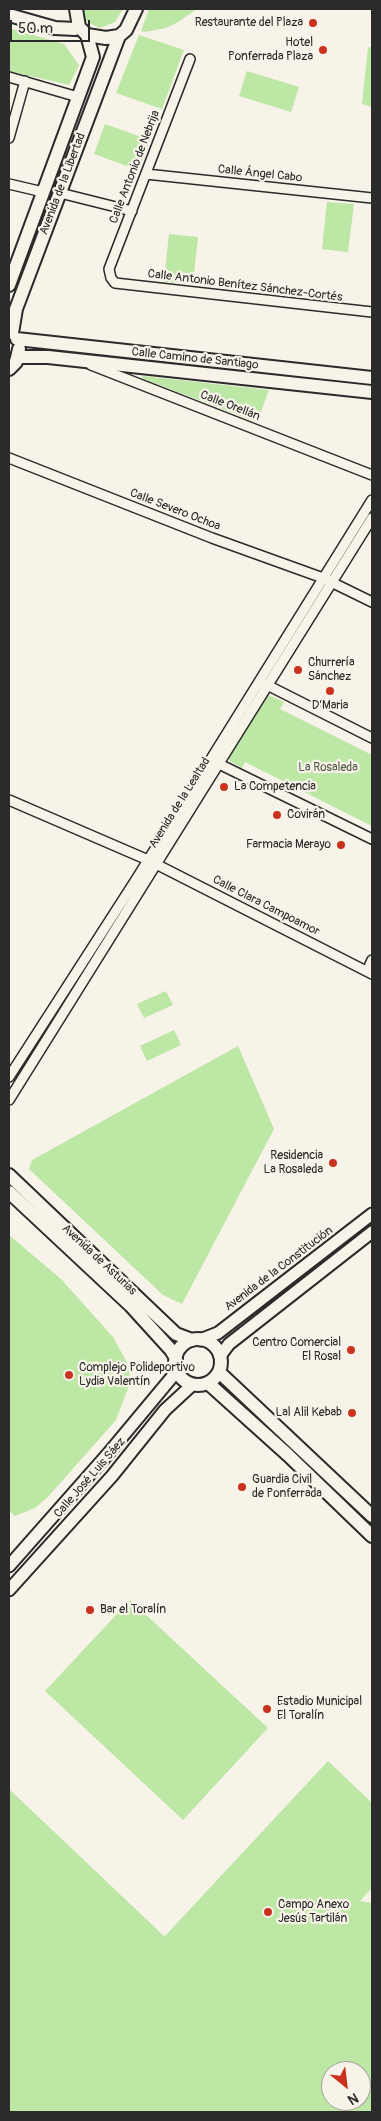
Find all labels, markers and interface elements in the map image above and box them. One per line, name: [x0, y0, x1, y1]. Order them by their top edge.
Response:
scale bar: [12, 10, 92, 42]
place label: Restaurante del Plaza: [195, 16, 303, 30]
marker: Restaurante del Plaza: [307, 17, 319, 29]
text: 50 m: [18, 19, 53, 38]
place label: Hotel Ponferrada Plaza: [228, 36, 313, 64]
marker: Hotel Ponferrada Plaza: [317, 44, 329, 56]
street label: Calle Antonio de Nebrija: [107, 108, 163, 226]
street label: Avenida de la Libertad: [37, 131, 89, 237]
street label: Calle Ángel Cabo: [217, 162, 303, 186]
street label: Calle Antonio Benítez Sánchez-Cortés: [147, 267, 343, 305]
street label: Calle Camino de Santiago: [131, 345, 259, 373]
street label: Calle Orellán: [198, 388, 262, 424]
street label: Calle Severo Ochoa: [128, 486, 222, 534]
place label: Churrería Sánchez: [308, 656, 355, 684]
marker: Churrería Sánchez: [292, 664, 304, 676]
marker: D’Maria: [324, 685, 336, 697]
place label: D’Maria: [312, 699, 348, 713]
street label: Avenida de la Lealtad: [146, 755, 214, 851]
park label: La Rosaleda: [298, 761, 358, 775]
place label: La Competencia: [234, 780, 316, 794]
marker: La Competencia: [218, 781, 230, 793]
place label: Covirán: [287, 808, 325, 822]
marker: Covirán: [271, 809, 283, 821]
place label: Farmacia Merayo: [246, 838, 331, 852]
marker: Farmacia Merayo: [335, 839, 347, 851]
street label: Calle Clara Campoamor: [210, 873, 322, 939]
place label: Residencia La Rosaleda: [263, 1149, 323, 1177]
marker: Residencia La Rosaleda: [327, 1157, 339, 1169]
street label: Avenida de Asturias: [59, 1222, 139, 1298]
street label: Avenida de la Constitución: [222, 1224, 336, 1314]
place label: Centro Comercial El Rosal: [252, 1336, 341, 1364]
marker: Centro Comercial El Rosal: [345, 1344, 357, 1356]
place label: Complejo Polideportivo Lydia Valentín: [79, 1361, 195, 1389]
marker: Complejo Polideportivo Lydia Valentín: [63, 1369, 75, 1381]
place label: Lal Alil Kebab: [275, 1406, 342, 1420]
marker: Lal Alil Kebab: [346, 1407, 358, 1419]
street label: Calle José Luis Sáez: [51, 1435, 129, 1521]
place label: Guardia Civil de Ponferrada: [252, 1473, 322, 1501]
marker: Guardia Civil de Ponferrada: [236, 1481, 248, 1493]
place label: Bar el Toralín: [100, 1603, 166, 1617]
marker: Bar el Toralín: [84, 1604, 96, 1616]
place label: Estadio Municipal El Toralín: [277, 1695, 362, 1723]
marker: Estadio Municipal El Toralín: [261, 1703, 273, 1715]
place label: Campo Anexo Jesús Tartilán: [278, 1898, 349, 1926]
marker: Campo Anexo Jesús Tartilán: [262, 1906, 274, 1918]
north arrow: [321, 2061, 371, 2111]
text: N: [345, 2089, 361, 2108]

